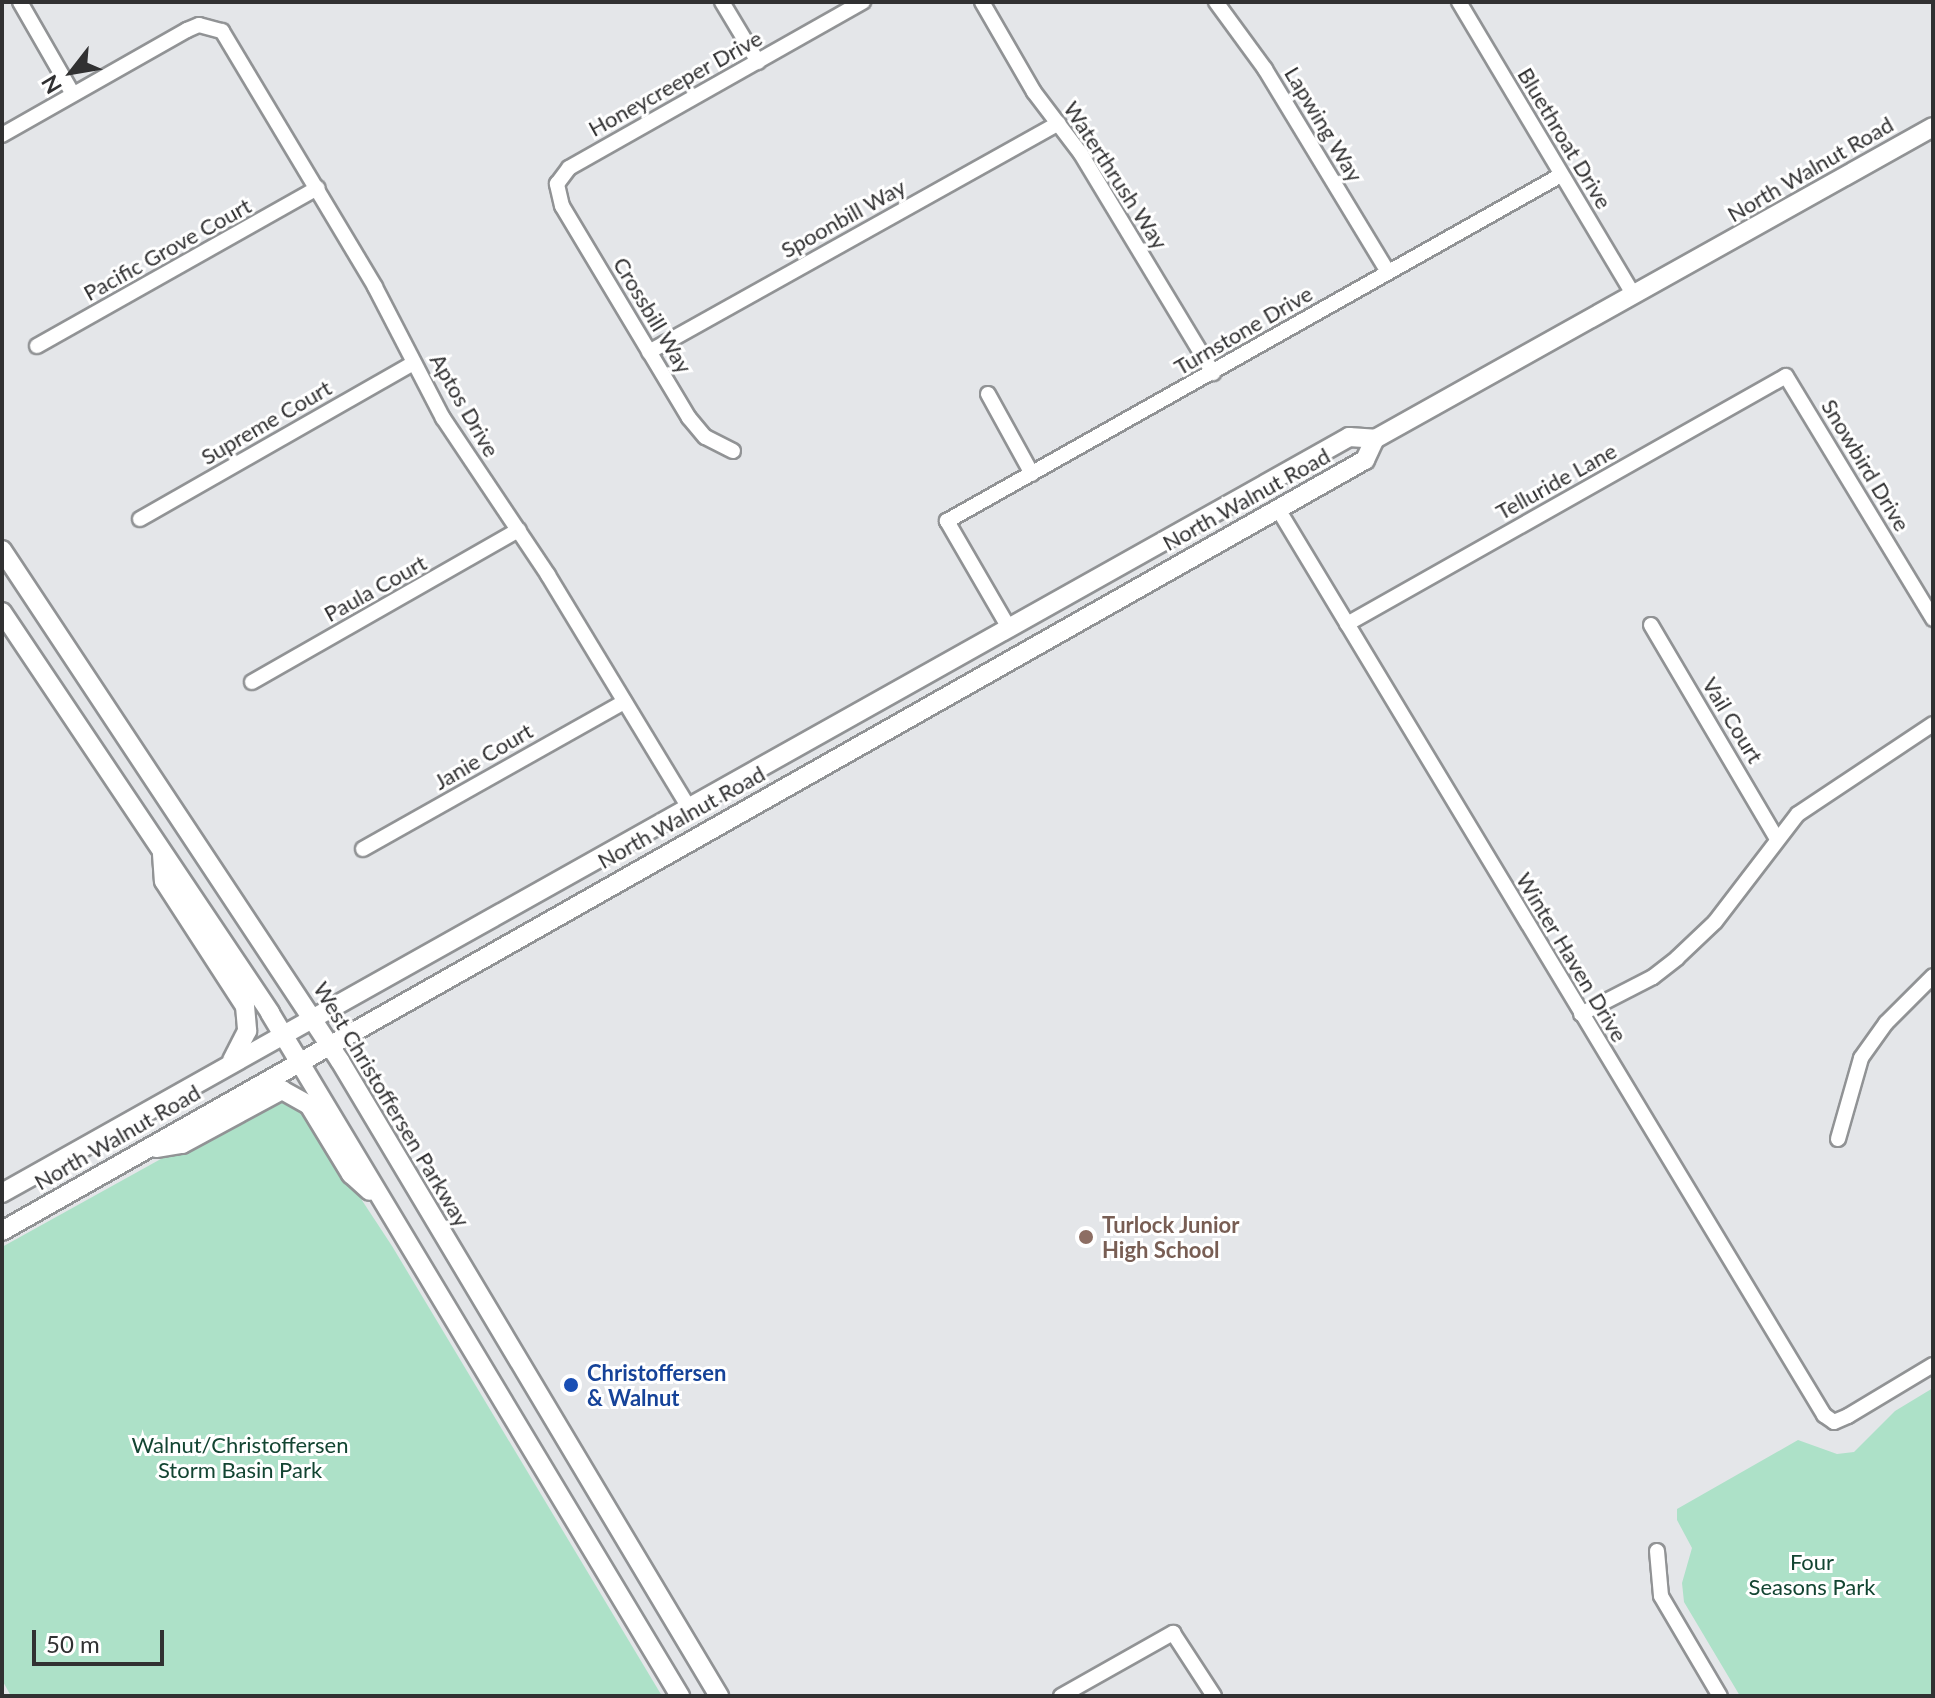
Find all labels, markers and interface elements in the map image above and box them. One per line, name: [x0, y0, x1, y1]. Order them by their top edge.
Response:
street label: Honeycreeper Drive: [583, 24, 767, 142]
north arrow: [32, 32, 112, 112]
street label: Lapwing Way: [1279, 62, 1369, 186]
street label: Bluethroat Drive: [1512, 63, 1618, 213]
text: N: [35, 70, 67, 99]
street label: Waterthrush Way: [1058, 96, 1174, 254]
street label: North Walnut Road: [1722, 111, 1898, 227]
street label: Spoonbill Way: [776, 173, 910, 263]
street label: Pacific Grove Court: [79, 192, 255, 306]
street label: Crossbill Way: [608, 252, 698, 378]
street label: Turnstone Drive: [1169, 280, 1317, 380]
street label: Aptos Drive: [425, 349, 505, 461]
street label: Supreme Court: [196, 374, 336, 470]
street label: Snowbird Drive: [1816, 394, 1916, 536]
street label: Telluride Lane: [1491, 437, 1621, 525]
street label: North Walnut Road: [1158, 442, 1334, 556]
street label: Paula Court: [319, 549, 431, 627]
street label: Vail Court: [1697, 672, 1769, 768]
street label: Janie Court: [429, 717, 537, 795]
street label: North Walnut Road: [593, 760, 769, 874]
street label: Winter Haven Drive: [1511, 867, 1633, 1047]
street label: West Christoffersen Parkway: [308, 977, 476, 1231]
street label: North Walnut Road: [29, 1079, 205, 1195]
place label: Turlock Junior High School: [1102, 1211, 1240, 1262]
marker: Turlock Junior High School: [1077, 1228, 1095, 1246]
place label: Christoffersen & Walnut: [587, 1359, 726, 1410]
marker: Christoffersen & Walnut: [562, 1376, 580, 1394]
park label: Walnut/Christoffersen Storm Basin Park: [132, 1431, 348, 1482]
park label: Four Seasons Park: [1749, 1548, 1875, 1600]
scale bar: [36, 1614, 168, 1664]
text: 50 m: [46, 1629, 100, 1658]

